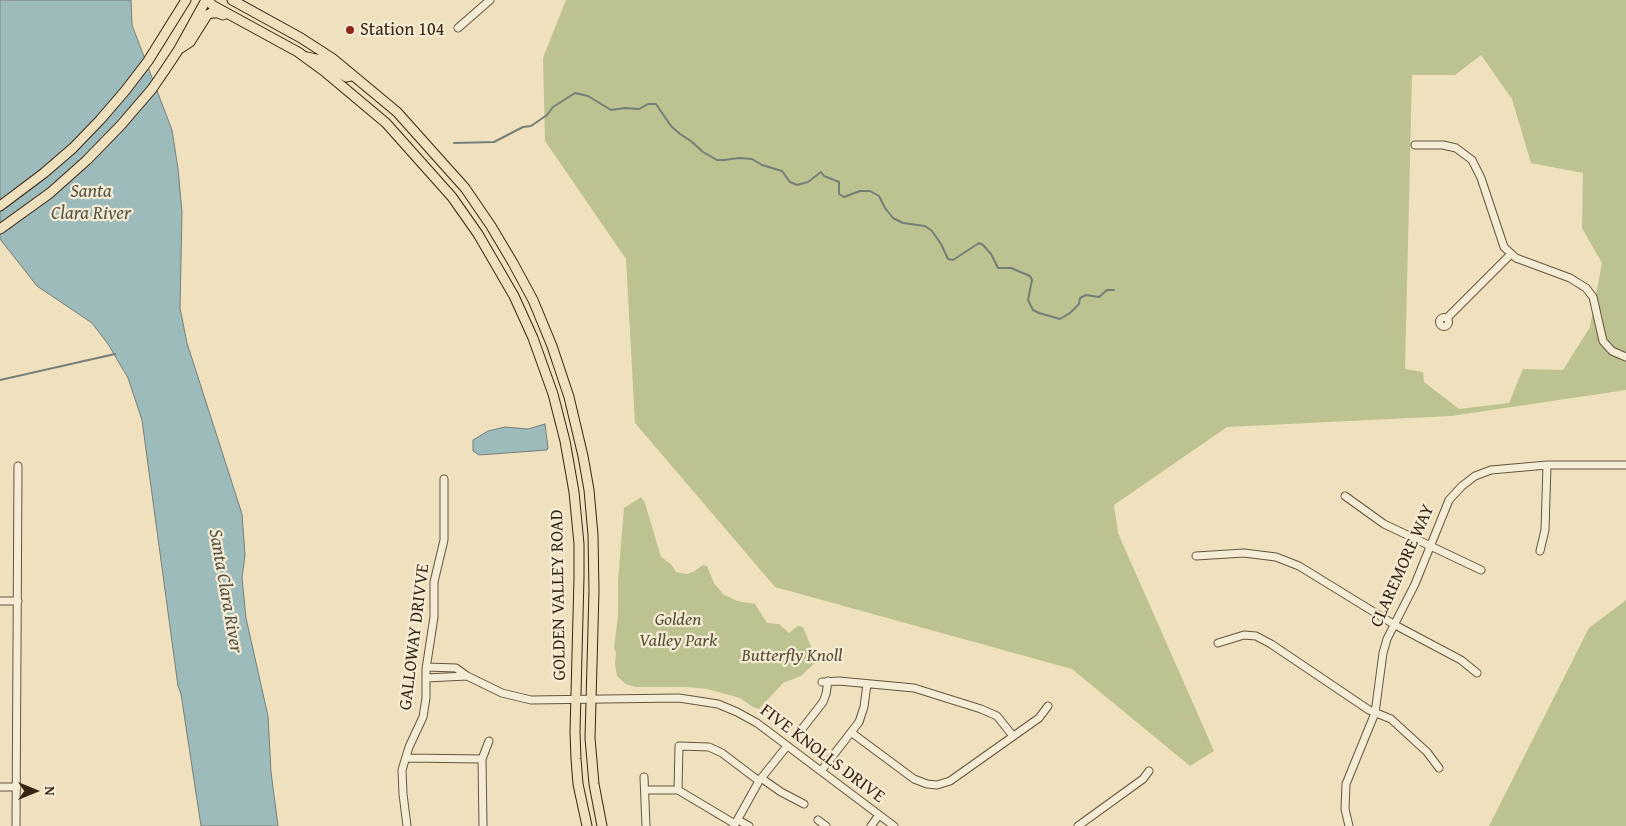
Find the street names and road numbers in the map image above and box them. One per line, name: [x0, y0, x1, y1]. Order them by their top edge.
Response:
street label: CLAREMORE WAY: [1366, 501, 1440, 631]
street label: GOLDEN VALLEY ROAD: [547, 509, 571, 681]
street label: GALLOWAY DRIVVE: [395, 562, 435, 712]
street label: FIVE KNOLLS DRIVE: [755, 700, 889, 808]

